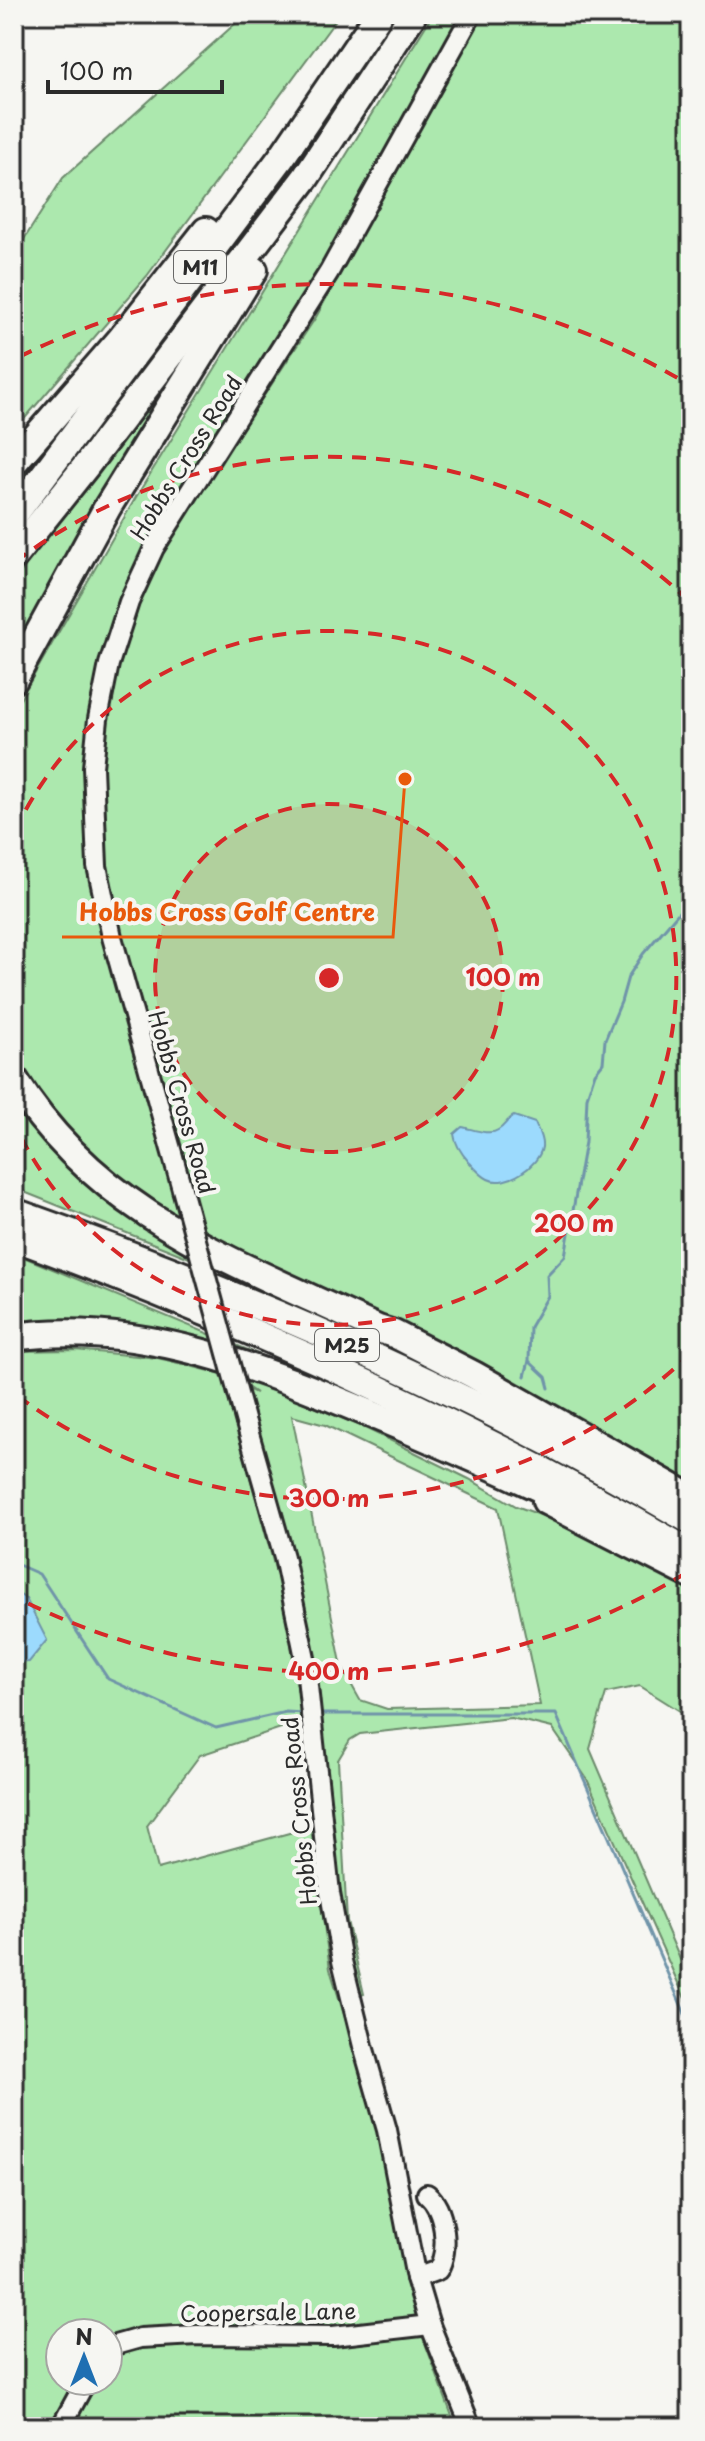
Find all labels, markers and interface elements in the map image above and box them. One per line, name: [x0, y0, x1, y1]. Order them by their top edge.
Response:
scale bar: [48, 44, 222, 94]
text: 100 m: [60, 52, 133, 88]
road number: M11: [174, 251, 226, 283]
street label: Hobbs Cross Road: [121, 368, 249, 546]
callout: Hobbs Cross Golf Centre: [62, 889, 393, 937]
text: Hobbs Cross Golf Centre: [79, 893, 375, 929]
text: 100 m: [466, 958, 540, 994]
centre of rings: [315, 964, 343, 992]
street label: Hobbs Cross Road: [141, 1006, 225, 1198]
text: 200 m: [534, 1204, 614, 1240]
road number: M25: [315, 1329, 379, 1361]
text: 300 m: [288, 1479, 370, 1515]
text: 400 m: [288, 1652, 370, 1688]
street label: Hobbs Cross Road: [272, 1715, 324, 1907]
street label: Coopersale Lane: [179, 2293, 357, 2329]
north arrow: [44, 2317, 124, 2397]
text: N: [75, 2319, 93, 2352]

